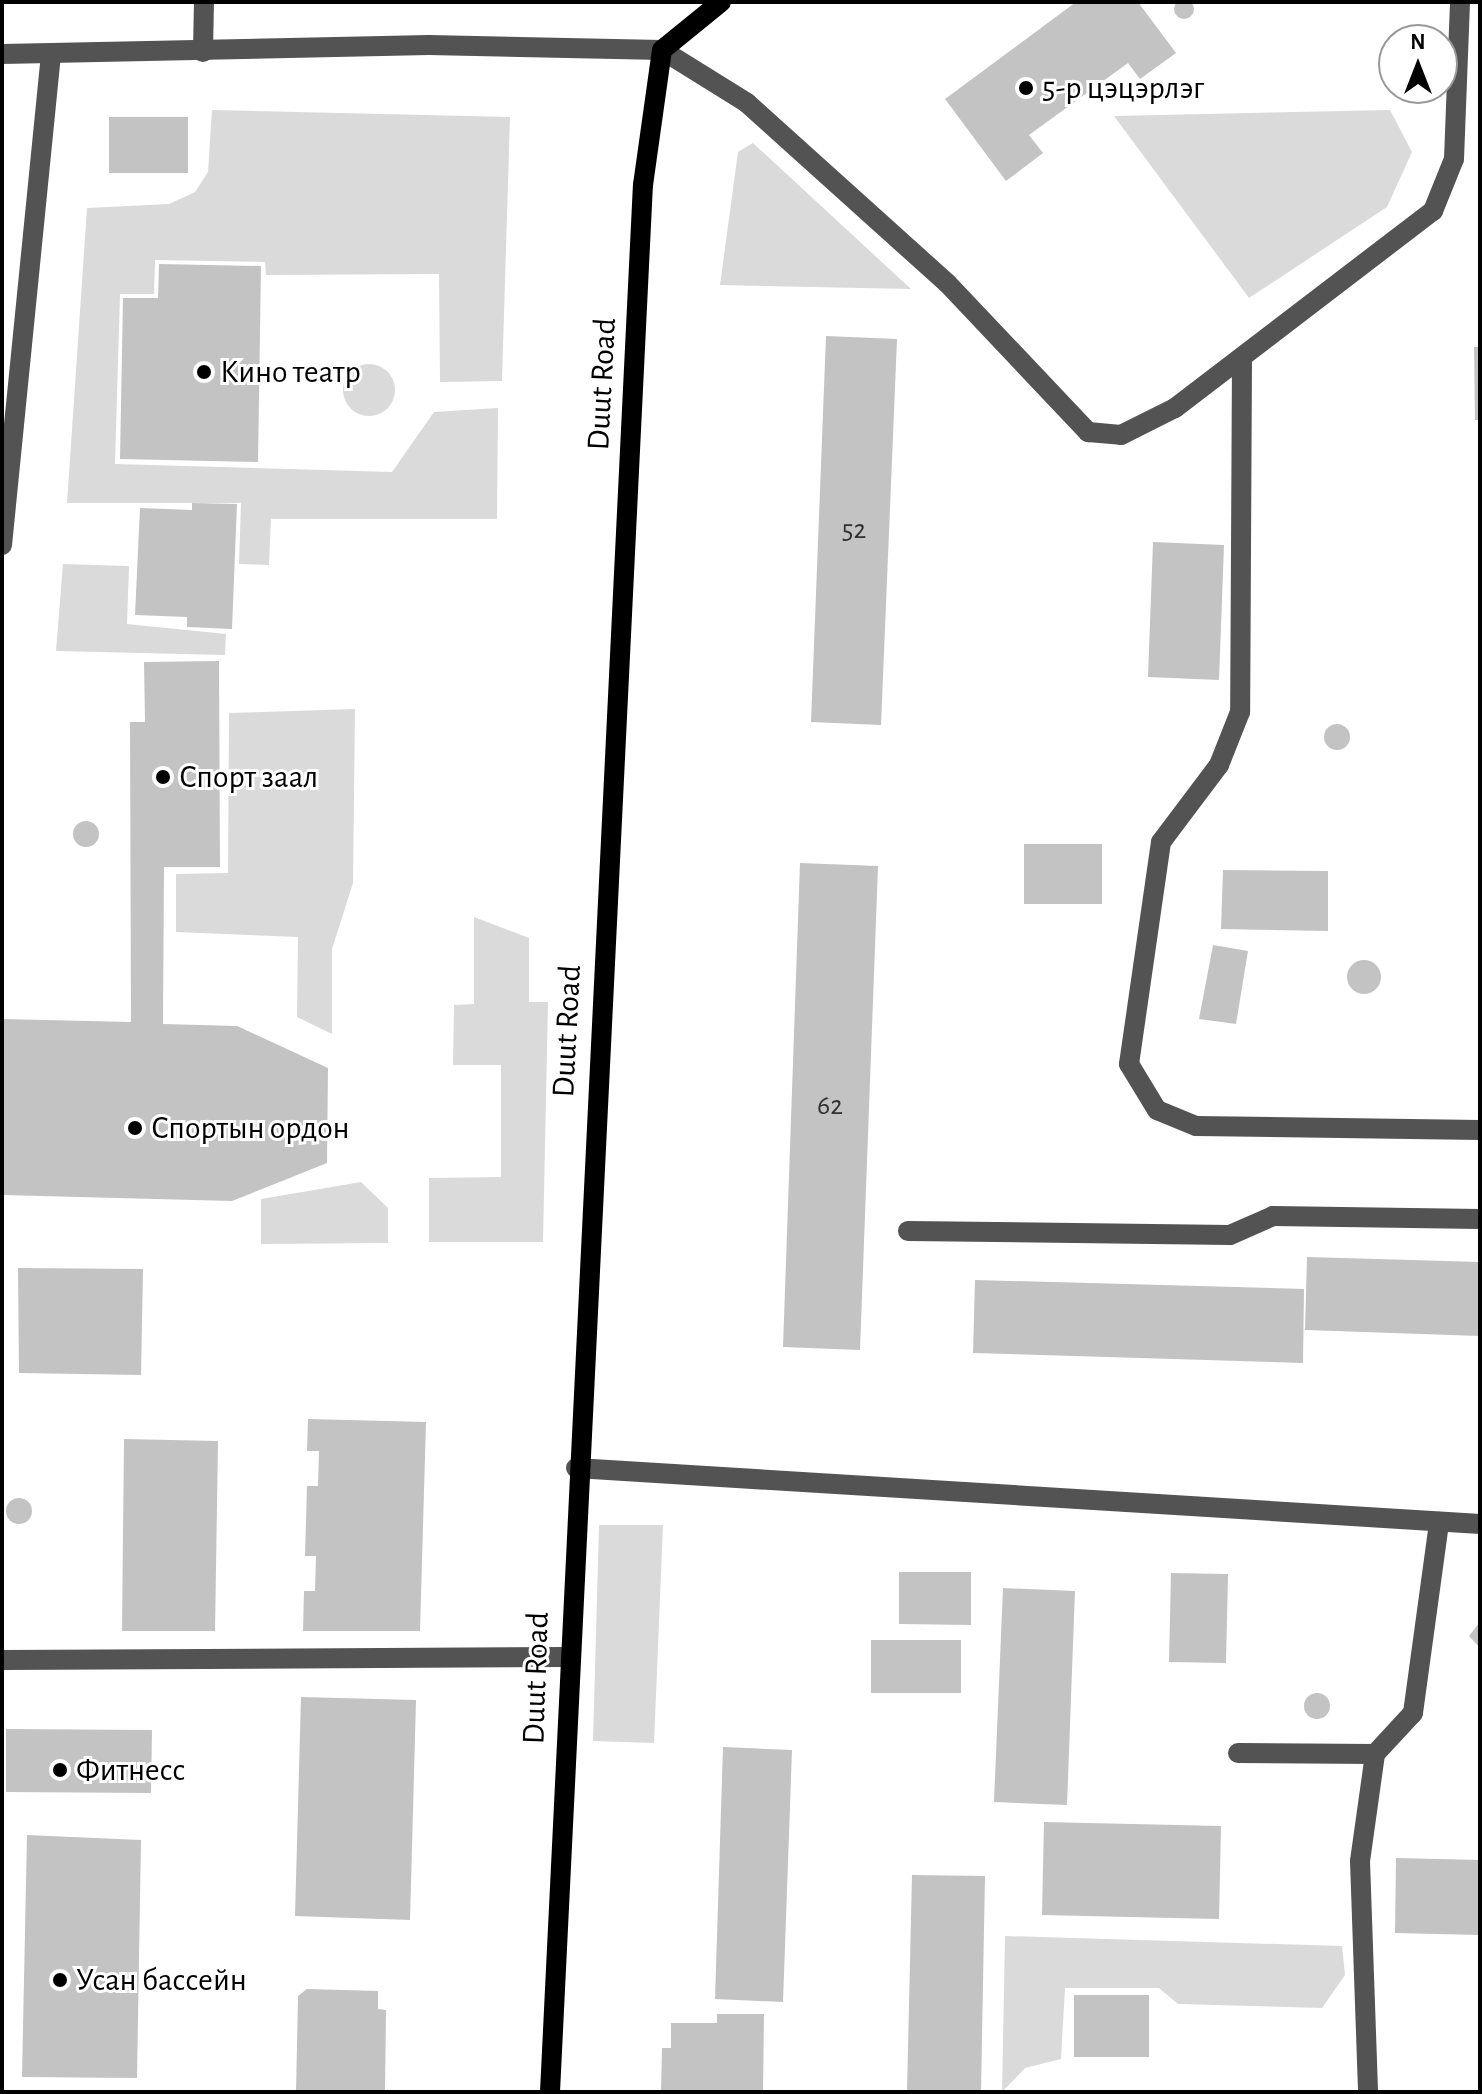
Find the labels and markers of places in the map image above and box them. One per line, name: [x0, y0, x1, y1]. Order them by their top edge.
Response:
place label: 5-р цэцэрлэг: [1042, 69, 1204, 107]
marker: 5-р цэцэрлэг: [1017, 79, 1035, 97]
place label: Кино театр: [220, 353, 361, 391]
marker: Кино театр: [195, 363, 213, 381]
place label: Спорт заал: [179, 758, 318, 796]
marker: Спорт заал: [154, 768, 172, 786]
place label: Спортын ордон: [151, 1109, 350, 1147]
marker: Спортын ордон: [126, 1119, 144, 1137]
place label: Фитнесс: [76, 1751, 186, 1789]
marker: Фитнесс: [51, 1761, 69, 1779]
place label: Усан бассейн: [76, 1961, 247, 1999]
marker: Усан бассейн: [51, 1971, 69, 1989]

